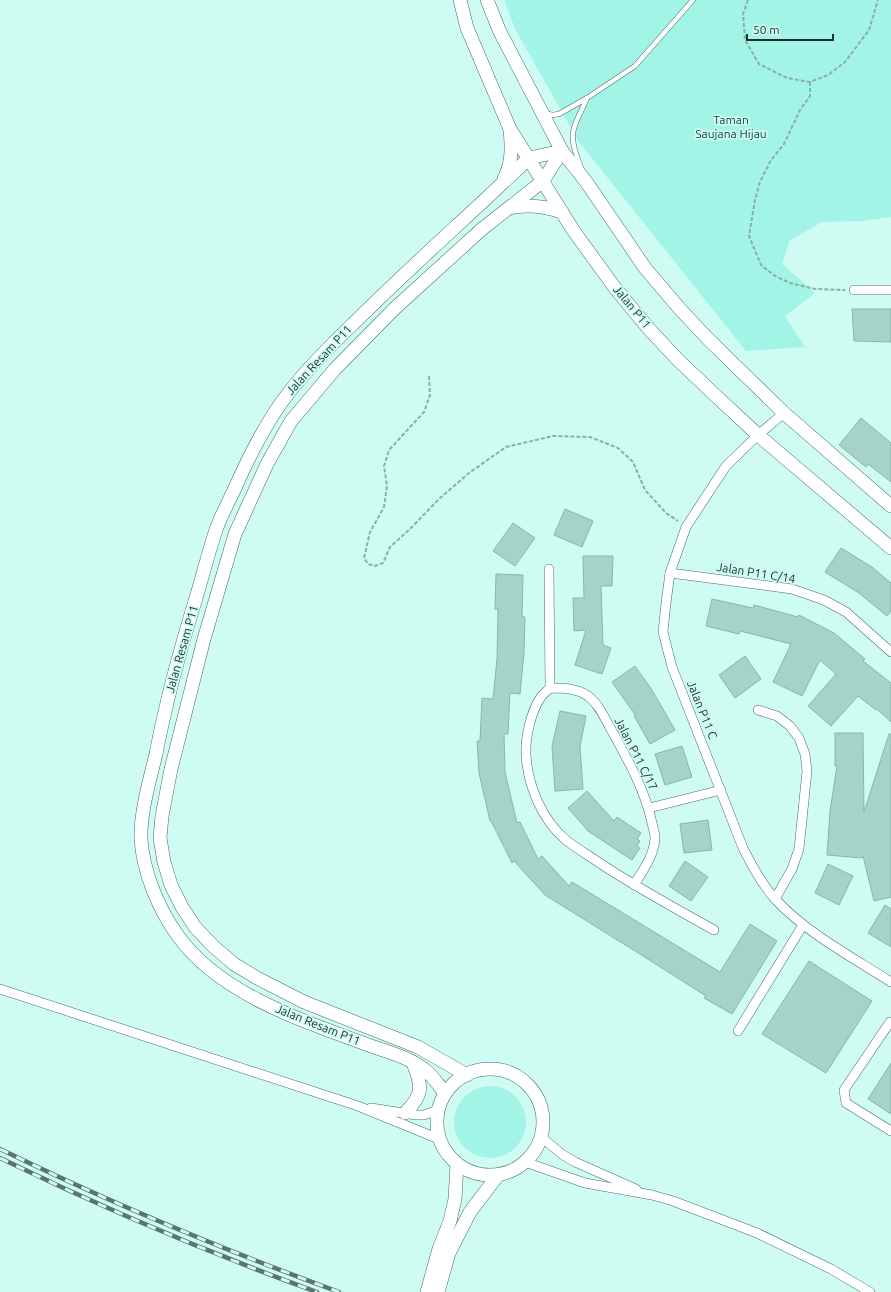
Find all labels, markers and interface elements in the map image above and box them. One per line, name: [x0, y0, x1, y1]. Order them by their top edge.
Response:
scale bar: [747, 16, 833, 42]
text: 50 m: [753, 23, 780, 36]
park label: Taman Saujana Hijau: [695, 113, 767, 140]
street label: Jalan P11: [611, 282, 654, 331]
street label: Jalan Resam P11: [283, 322, 354, 397]
street label: Jalan P11 C/14: [716, 560, 797, 585]
street label: Jalan Resam P11: [163, 604, 200, 694]
street label: Jalan P11 C: [685, 679, 720, 742]
street label: Jalan P11 C/17: [613, 715, 660, 792]
street label: Jalan Resam P11: [274, 1002, 362, 1047]

